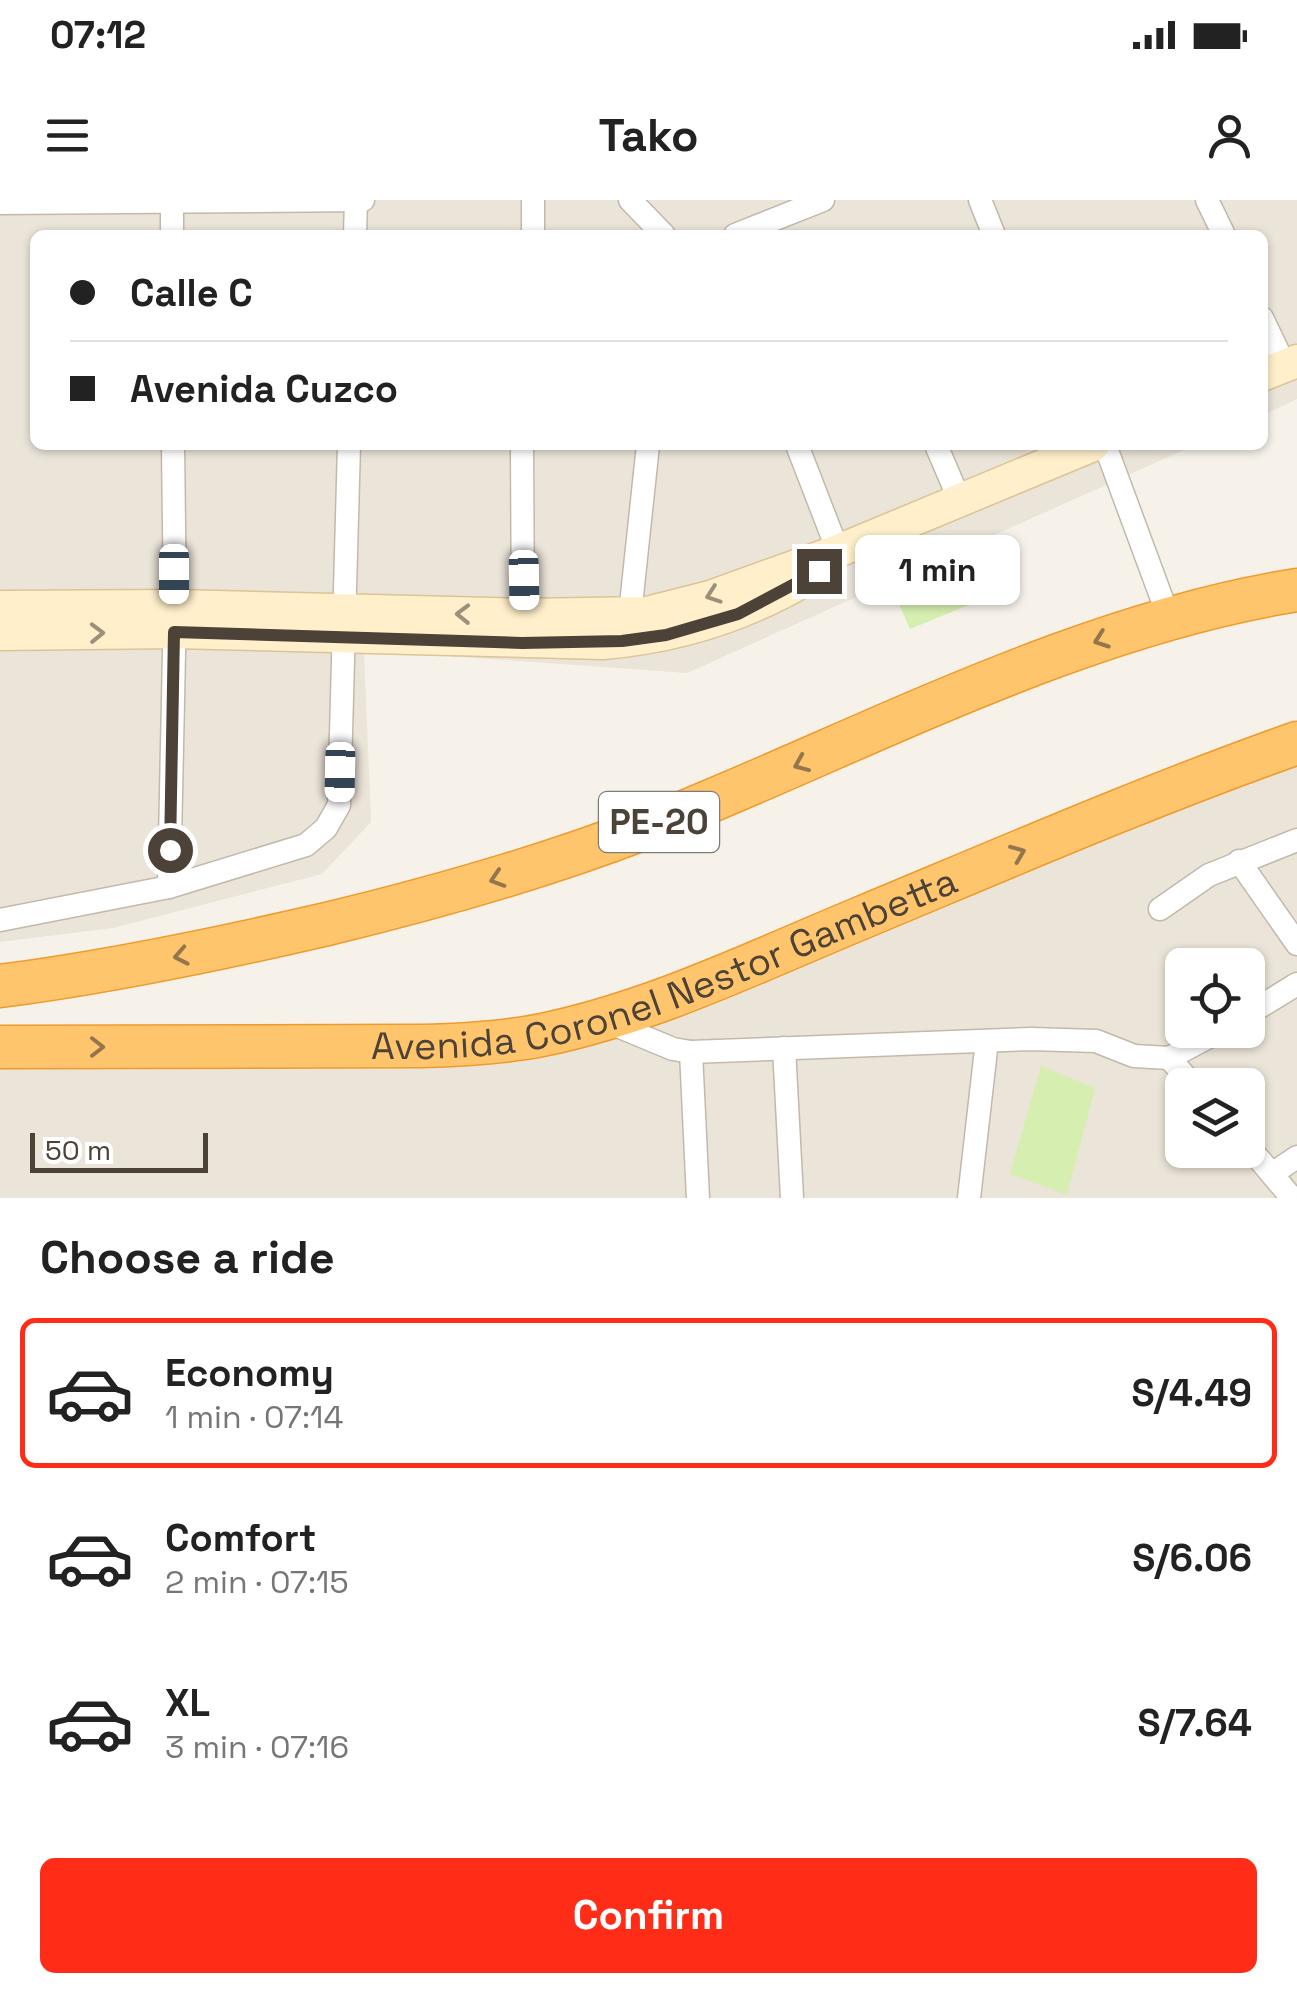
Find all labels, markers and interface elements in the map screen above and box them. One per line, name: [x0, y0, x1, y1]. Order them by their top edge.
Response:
text: 07:12: [50, 11, 146, 59]
text: Tako: [598, 107, 699, 164]
icon: menu: [40, 108, 95, 163]
icon: person: [1202, 108, 1257, 163]
text: Calle C: [130, 269, 253, 317]
text: Avenida Cuzco: [130, 365, 398, 413]
callout: 1 min: [854, 536, 1019, 606]
car: [159, 544, 189, 604]
route end: [797, 549, 842, 594]
car: [508, 550, 540, 610]
text: 1 min: [898, 550, 977, 590]
one-way arrow: [706, 584, 723, 604]
one-way arrow: [454, 603, 470, 625]
one-way arrow: [90, 622, 106, 644]
one-way arrow: [1094, 628, 1111, 649]
car: [324, 742, 356, 802]
one-way arrow: [793, 752, 811, 772]
road number: PE-20: [599, 792, 719, 852]
route start: [148, 828, 193, 873]
one-way arrow: [1008, 845, 1025, 865]
street label: Avenida Coronel Nestor Gambetta: [371, 857, 964, 1070]
one-way arrow: [489, 867, 506, 888]
one-way arrow: [173, 945, 190, 966]
map controls: [1165, 948, 1265, 1168]
button: locate: [1165, 948, 1265, 1048]
one-way arrow: [90, 1036, 106, 1057]
button: layers: [1165, 1068, 1265, 1168]
scale bar: [30, 1128, 208, 1173]
text: 50 m: [45, 1132, 111, 1168]
text: Choose a ride: [40, 1229, 335, 1286]
icon: car: [45, 1348, 135, 1438]
text: Economy: [165, 1349, 334, 1397]
text: S/4.49: [1131, 1369, 1252, 1417]
text: 1 min · 07:14: [165, 1397, 343, 1437]
icon: car: [45, 1513, 135, 1603]
text: Comfort: [165, 1514, 316, 1562]
text: S/6.06: [1132, 1534, 1252, 1582]
text: 2 min · 07:15: [165, 1562, 349, 1602]
icon: car: [45, 1678, 135, 1768]
text: XL: [165, 1679, 210, 1727]
text: S/7.64: [1137, 1699, 1252, 1747]
text: 3 min · 07:16: [165, 1727, 349, 1767]
button: Confirm: [40, 1858, 1257, 1973]

